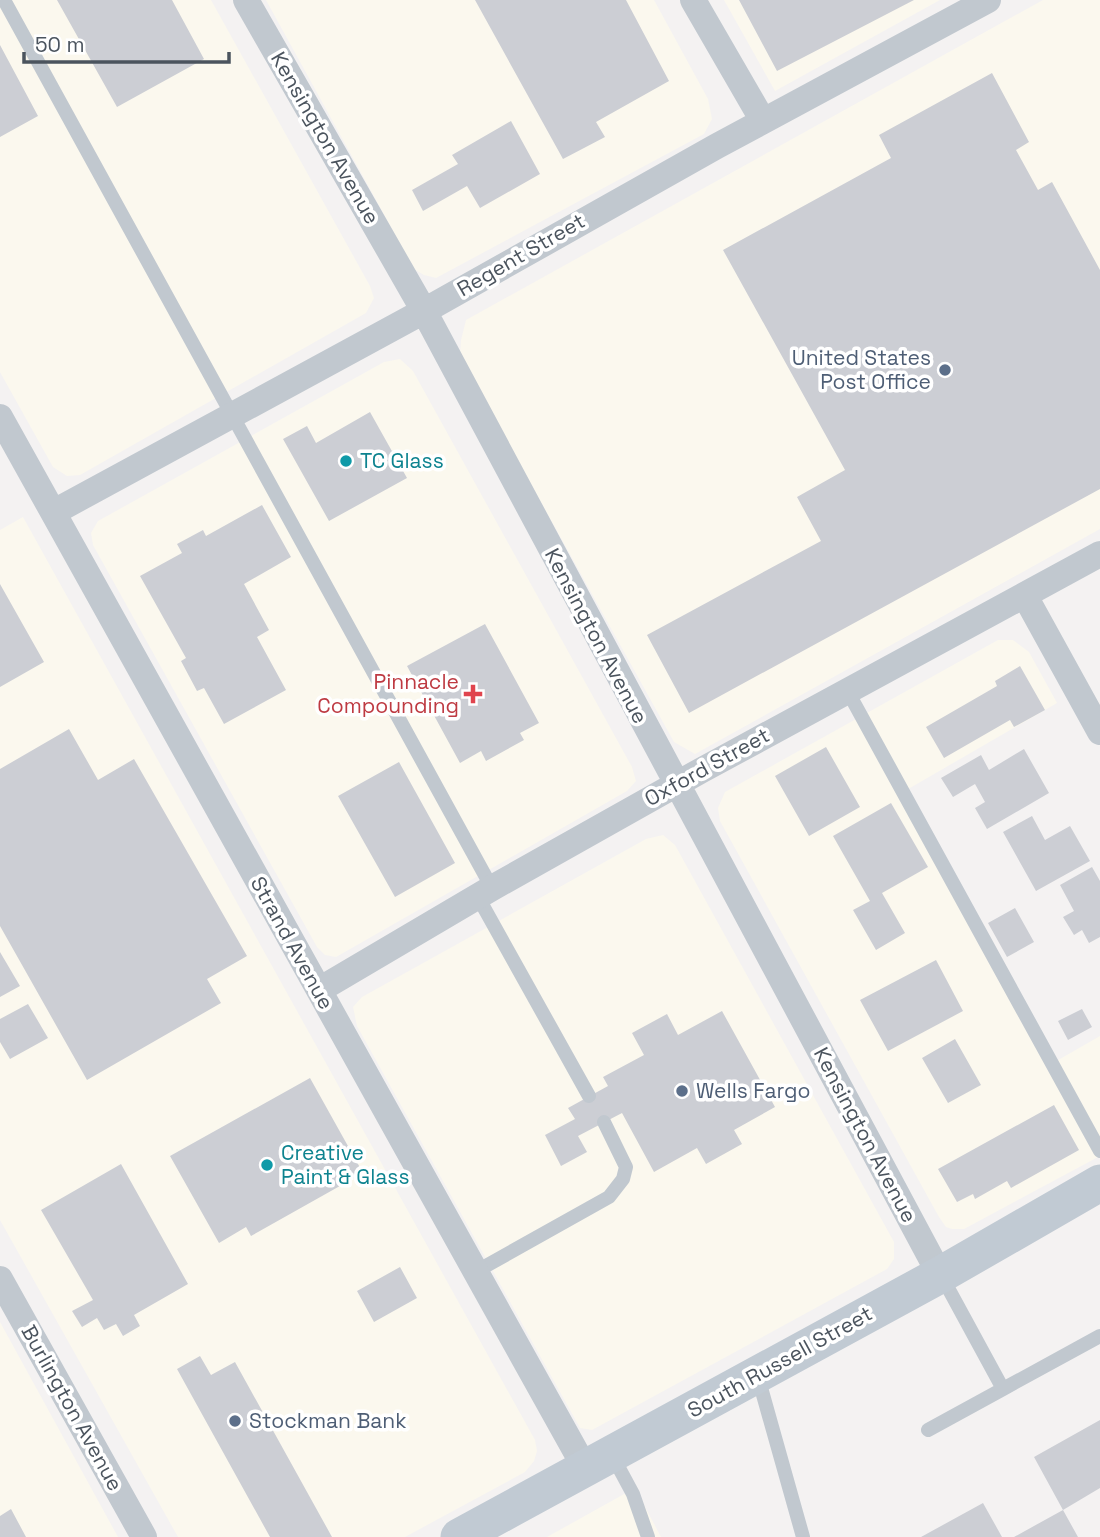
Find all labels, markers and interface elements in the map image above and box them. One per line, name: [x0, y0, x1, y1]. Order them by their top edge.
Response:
scale bar: [24, 21, 229, 65]
text: 50 m: [35, 31, 85, 58]
street label: Kensington Avenue: [265, 47, 386, 229]
street label: Regent Street: [452, 207, 590, 302]
place label: United States Post Office: [792, 344, 931, 395]
marker: United States Post Office: [937, 362, 953, 378]
place label: TC Glass: [360, 447, 444, 474]
marker: TC Glass: [338, 453, 354, 469]
street label: Kensington Avenue: [539, 543, 654, 728]
place label: Pinnacle Compounding: [317, 668, 459, 719]
marker: Pinnacle Compounding: [465, 686, 481, 702]
street label: Oxford Street: [639, 721, 774, 812]
street label: Strand Avenue: [245, 872, 340, 1014]
street label: Kensington Avenue: [808, 1042, 923, 1227]
place label: Wells Fargo: [696, 1077, 811, 1104]
marker: Wells Fargo: [674, 1083, 690, 1099]
place label: Creative Paint & Glass: [281, 1139, 409, 1190]
marker: Creative Paint & Glass: [259, 1157, 275, 1173]
street label: South Russell Street: [683, 1300, 877, 1424]
street label: Burlington Avenue: [16, 1320, 129, 1496]
place label: Stockman Bank: [249, 1407, 407, 1434]
marker: Stockman Bank: [227, 1413, 243, 1429]

